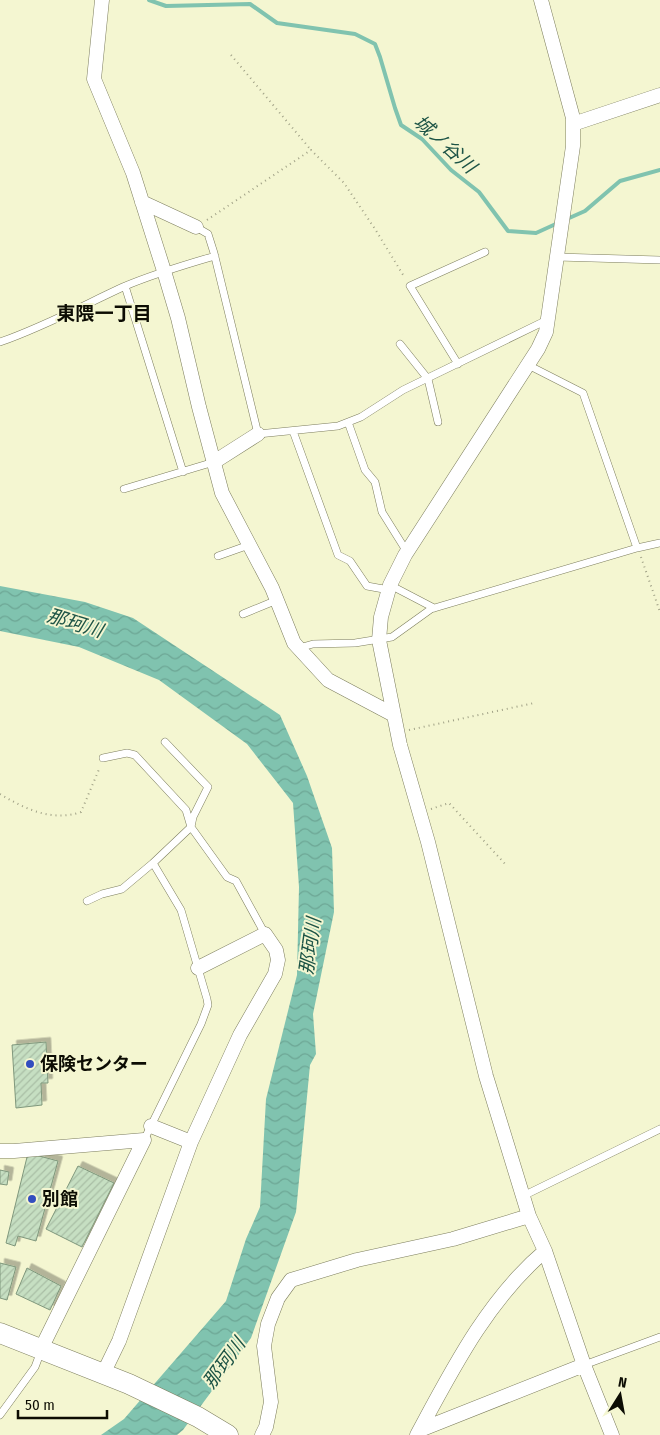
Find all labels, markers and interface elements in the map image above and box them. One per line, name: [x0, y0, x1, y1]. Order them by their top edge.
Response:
water label: 城ノ谷川: [409, 110, 482, 179]
district label: 東隈一丁目: [56, 302, 152, 325]
water label: 那珂川: [44, 604, 108, 643]
water label: 那珂川: [295, 914, 326, 976]
place label: 保険センター: [40, 1053, 148, 1075]
marker: 保険センター: [24, 1058, 36, 1070]
place label: 別館: [42, 1188, 78, 1210]
marker: 別館: [26, 1193, 38, 1205]
water label: 那珂川: [198, 1332, 251, 1393]
north arrow: [595, 1370, 645, 1420]
text: N: [617, 1374, 628, 1392]
scale bar: [18, 1388, 106, 1420]
text: 50 m: [25, 1396, 55, 1414]

